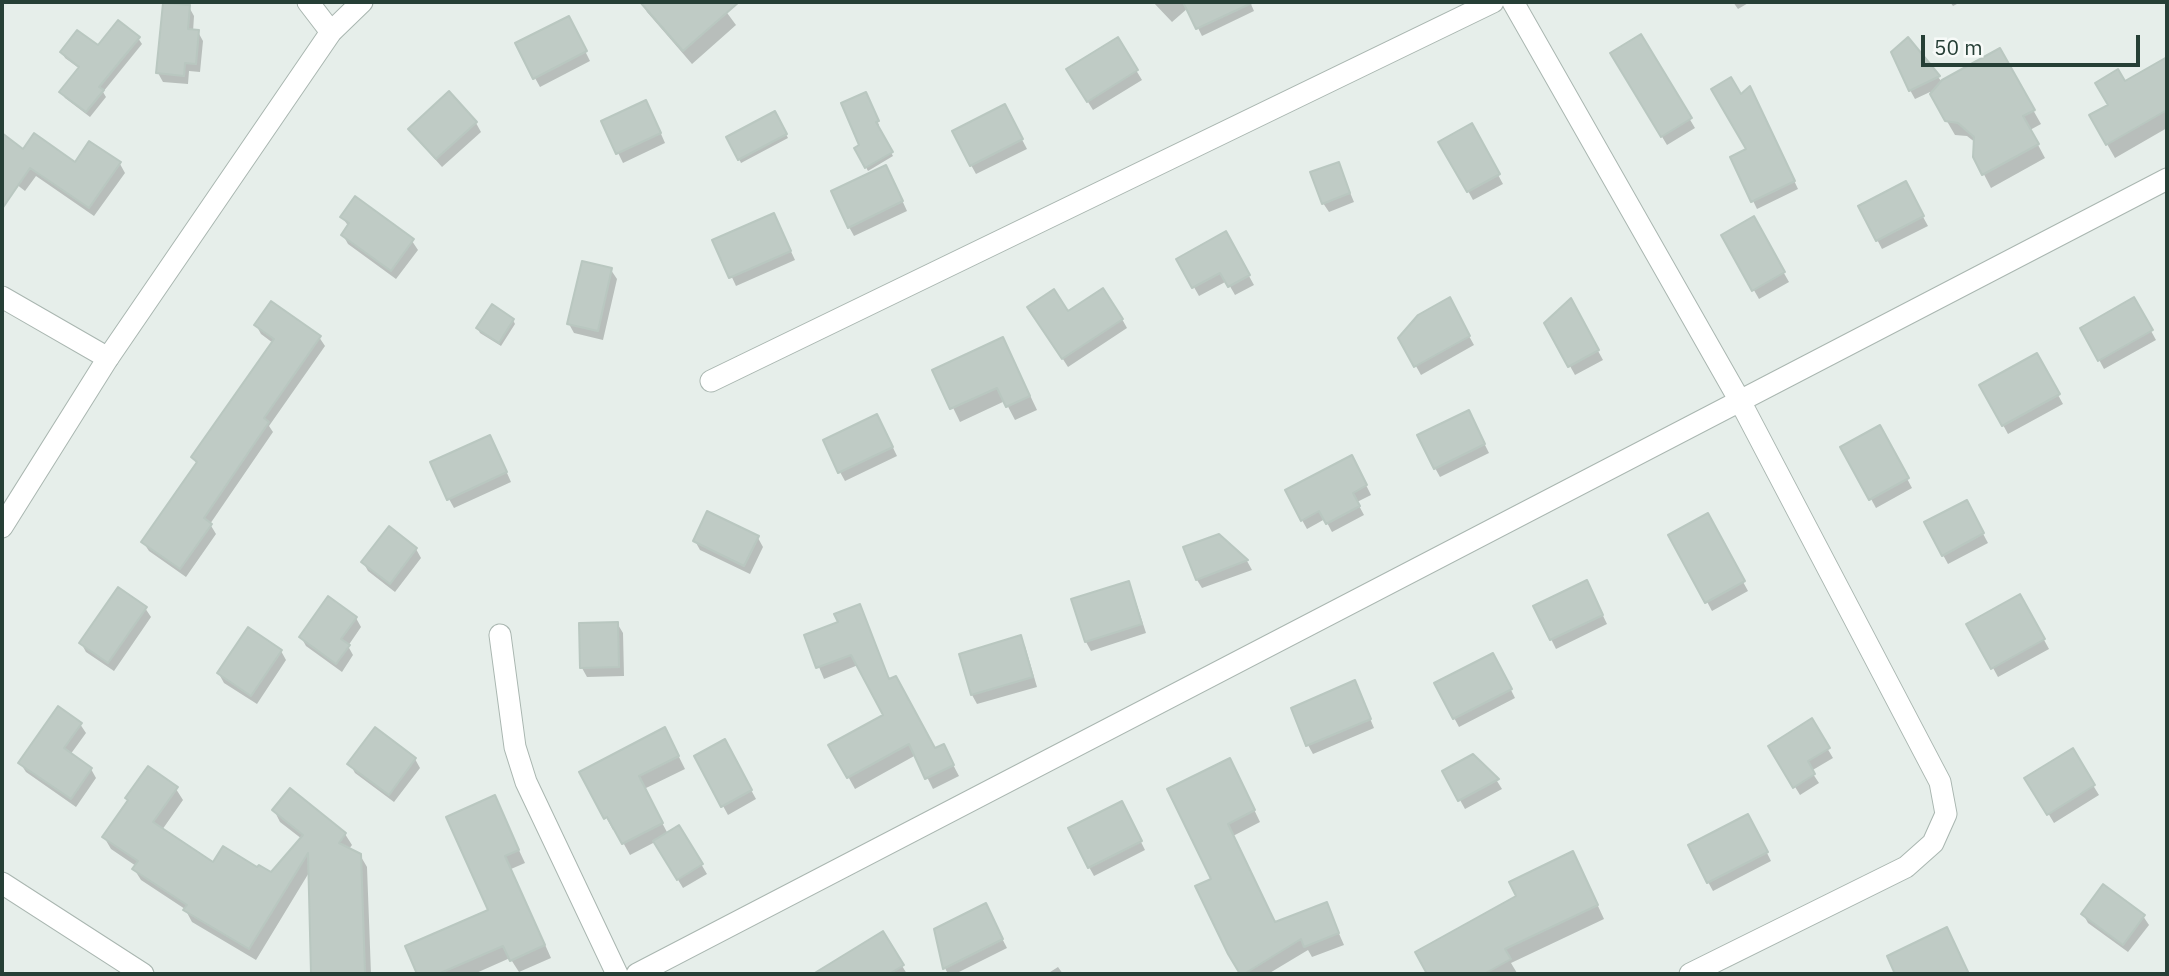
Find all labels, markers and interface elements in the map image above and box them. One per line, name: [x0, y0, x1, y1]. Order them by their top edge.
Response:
scale bar: [1924, 21, 2143, 65]
text: 50 m: [1934, 33, 1983, 61]

